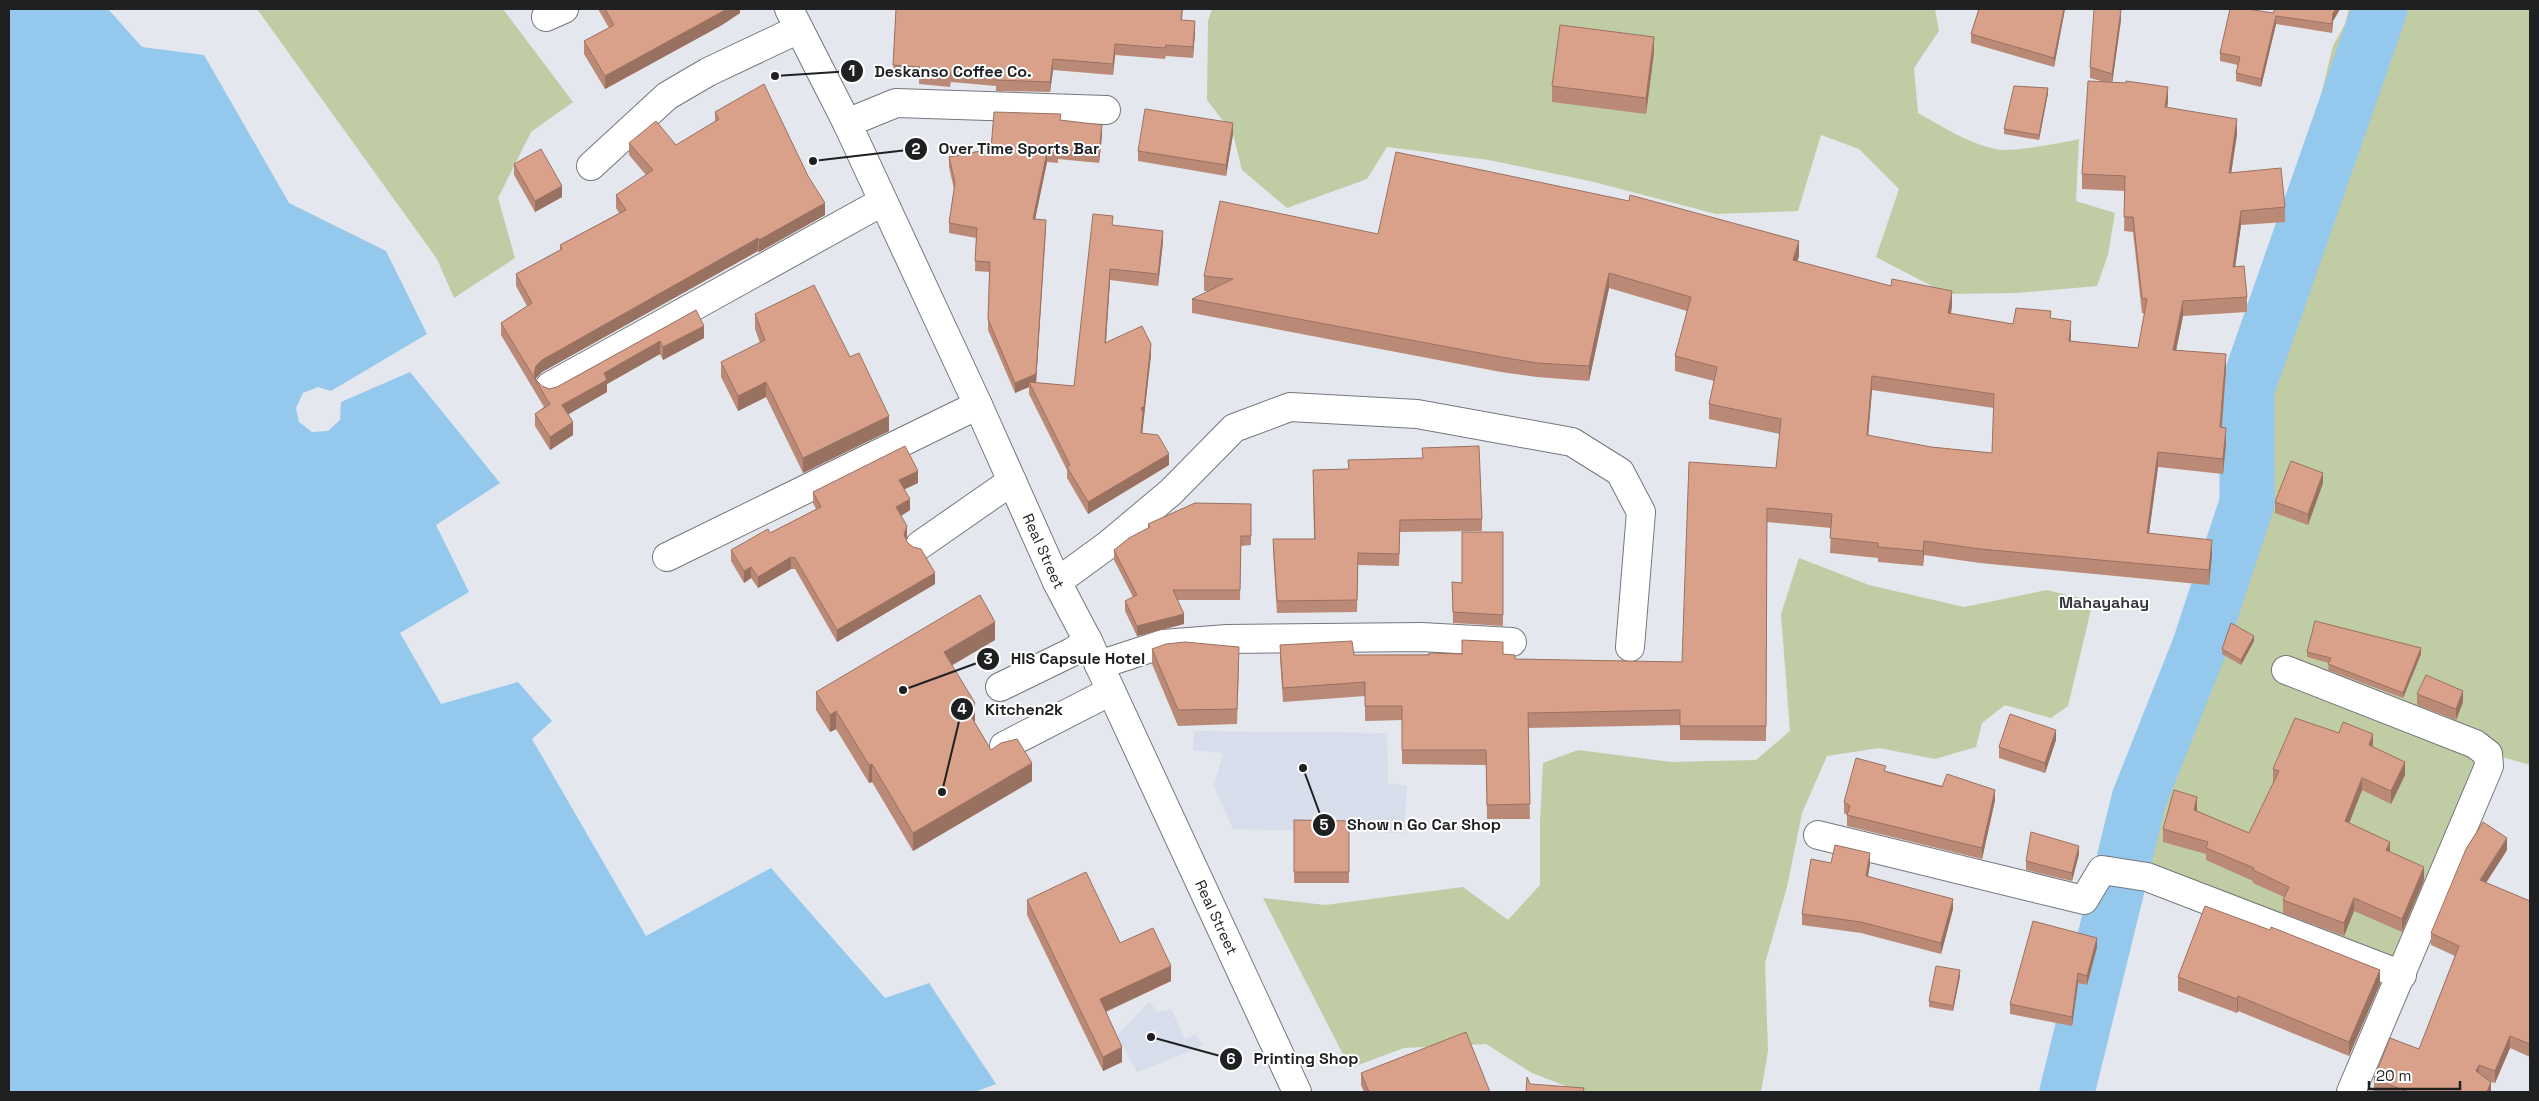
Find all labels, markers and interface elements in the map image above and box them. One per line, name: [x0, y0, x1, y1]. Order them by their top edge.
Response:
callout: Deskanso Coffee Co.: [839, 56, 1042, 87]
text: 1: [849, 61, 855, 80]
text: Deskanso Coffee Co.: [874, 61, 1032, 82]
callout: Over Time Sports Bar: [904, 133, 1110, 164]
text: Over Time Sports Bar: [939, 138, 1099, 159]
text: 2: [912, 139, 921, 158]
street label: Real Street: [1019, 510, 1069, 592]
district label: Mahayahay: [2059, 592, 2149, 613]
callout: HIS Capsule Hotel: [976, 643, 1155, 674]
text: HIS Capsule Hotel: [1011, 648, 1145, 669]
text: 3: [983, 649, 993, 668]
callout: Kitchen2k: [950, 694, 1073, 725]
text: 4: [957, 699, 967, 718]
text: Kitchen2k: [985, 699, 1063, 720]
callout: Show n Go Car Shop: [1312, 809, 1511, 840]
text: Show n Go Car Shop: [1347, 814, 1501, 835]
text: 5: [1319, 815, 1329, 834]
street label: Real Street: [1191, 877, 1242, 958]
callout: Printing Shop: [1218, 1043, 1369, 1074]
text: Printing Shop: [1253, 1048, 1359, 1069]
text: 6: [1226, 1049, 1236, 1068]
scale bar: [2369, 1058, 2460, 1090]
text: 20 m: [2376, 1066, 2411, 1085]

